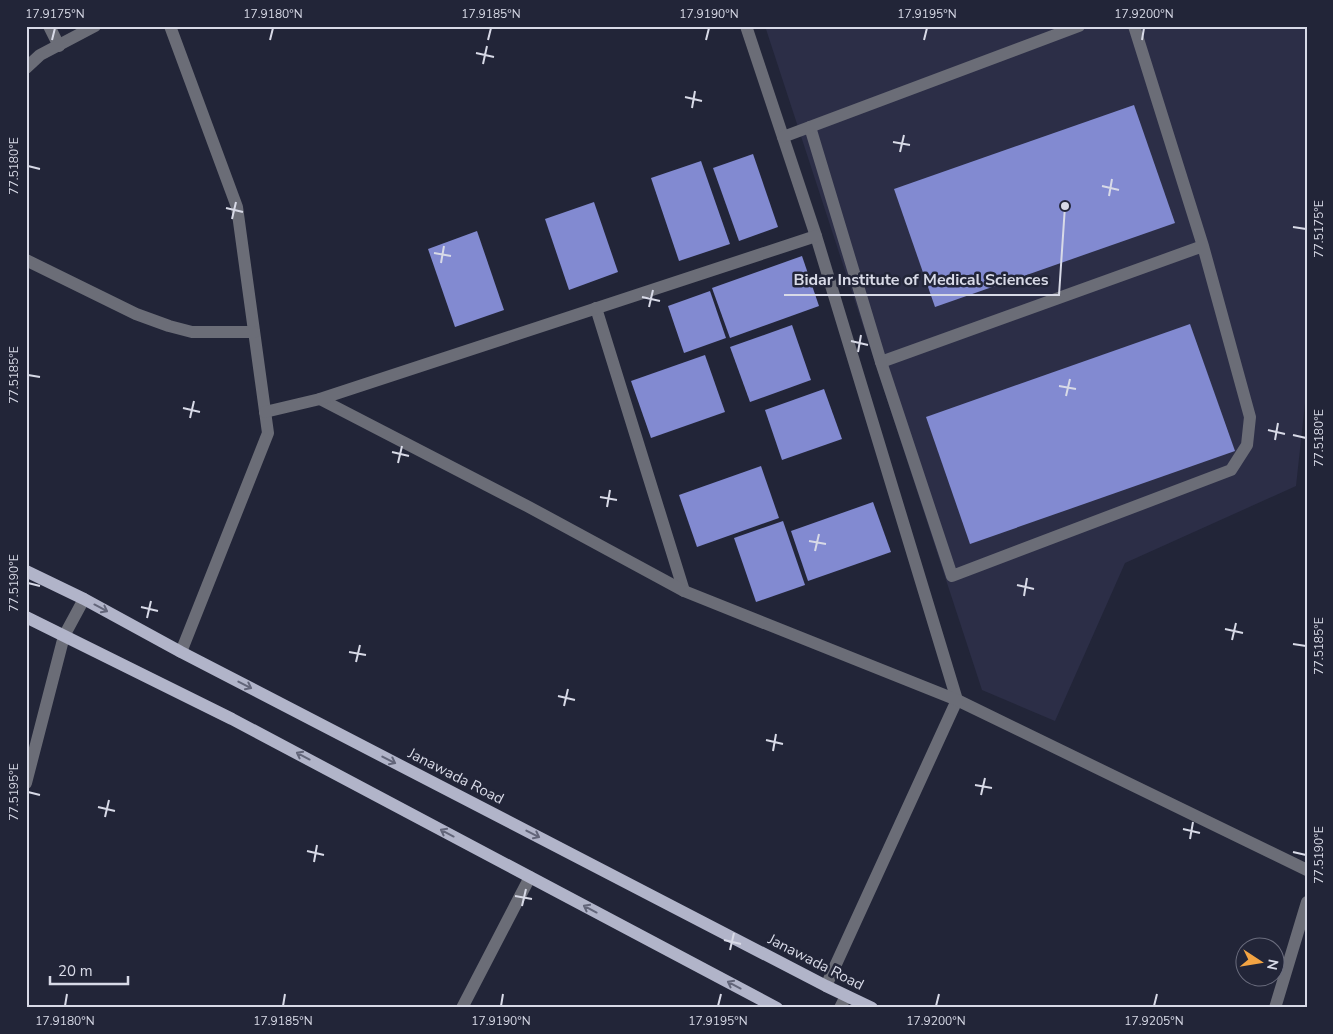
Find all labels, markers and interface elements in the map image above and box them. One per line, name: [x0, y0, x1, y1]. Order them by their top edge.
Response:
text: 17.9175°N: [25, 6, 85, 22]
text: 17.9180°N: [243, 6, 303, 22]
text: 17.9185°N: [461, 6, 521, 22]
text: 17.9190°N: [679, 6, 739, 22]
text: 17.9195°N: [897, 6, 957, 22]
text: 17.9200°N: [1114, 6, 1174, 22]
text: 77.5180°E: [6, 137, 22, 195]
text: 77.5175°E: [1311, 200, 1327, 258]
callout: Bidar Institute of Medical Sciences: [784, 264, 1059, 295]
text: Bidar Institute of Medical Sciences: [793, 269, 1049, 291]
text: 77.5185°E: [6, 346, 22, 404]
text: 77.5180°E: [1311, 409, 1327, 467]
text: 77.5190°E: [6, 554, 22, 612]
one-way arrow: [93, 604, 108, 614]
text: 77.5185°E: [1311, 617, 1327, 675]
one-way arrow: [237, 680, 252, 690]
street label: Janawada Road: [404, 743, 507, 809]
one-way arrow: [296, 751, 311, 761]
one-way arrow: [381, 756, 396, 765]
text: 77.5195°E: [6, 763, 22, 821]
text: 77.5190°E: [1311, 826, 1327, 884]
one-way arrow: [440, 827, 455, 837]
one-way arrow: [525, 830, 540, 839]
one-way arrow: [583, 904, 598, 914]
street label: Janawada Road: [764, 929, 867, 995]
north arrow: [1236, 936, 1286, 986]
scale bar: [50, 954, 128, 986]
text: N: [1262, 957, 1283, 972]
text: 20 m: [58, 961, 93, 981]
one-way arrow: [727, 980, 742, 989]
text: 17.9180°N: [35, 1013, 95, 1029]
text: 17.9185°N: [253, 1013, 313, 1029]
text: 17.9190°N: [471, 1013, 531, 1029]
text: 17.9195°N: [688, 1013, 748, 1029]
text: 17.9200°N: [906, 1013, 966, 1029]
text: 17.9205°N: [1124, 1013, 1184, 1029]

